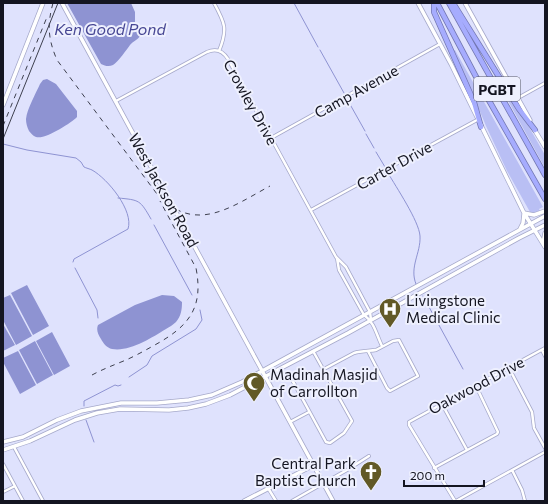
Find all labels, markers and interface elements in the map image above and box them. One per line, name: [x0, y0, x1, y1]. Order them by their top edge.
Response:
water label: Ken Good Pond: [54, 19, 167, 38]
street label: Crowley Drive: [220, 56, 282, 148]
street label: Camp Avenue: [311, 61, 401, 121]
road number: PGBT: [474, 77, 520, 101]
street label: West Jackson Road: [125, 130, 203, 250]
street label: Carter Drive: [353, 137, 435, 193]
place label: Livingstone Medical Clinic: [406, 291, 501, 326]
hospital icon: Livingstone Medical Clinic: [377, 296, 403, 329]
street label: Oakwood Drive: [425, 352, 527, 418]
place label: Madinah Masjid of Carrollton: [270, 365, 378, 400]
mosque icon: Madinah Masjid of Carrollton: [241, 370, 267, 403]
place label: Central Park Baptist Church: [255, 454, 356, 489]
church icon: Central Park Baptist Church: [358, 459, 384, 492]
scale bar: [404, 462, 484, 488]
text: 200 m: [410, 468, 445, 482]

